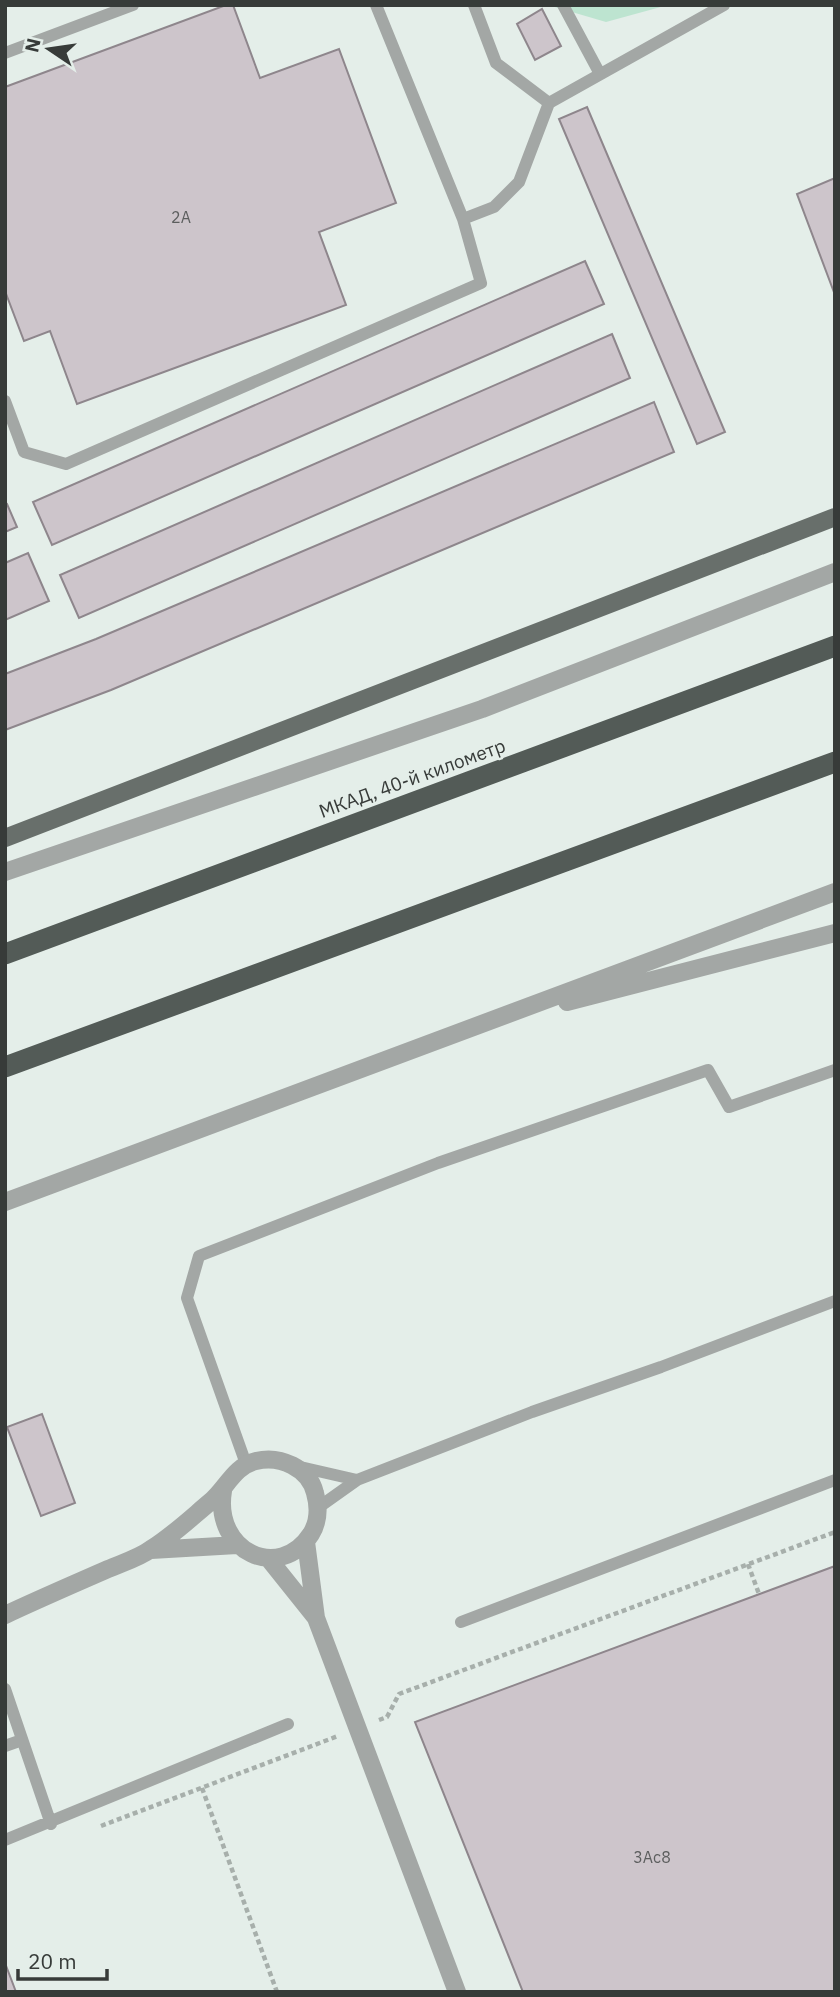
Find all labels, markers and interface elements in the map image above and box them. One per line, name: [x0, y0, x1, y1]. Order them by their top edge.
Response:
north arrow: [14, 14, 84, 84]
text: N: [19, 36, 46, 55]
house number: 2А: [171, 207, 191, 227]
street label: МКАД, 40-й километр: [316, 733, 508, 823]
house number: 3Ас8: [633, 1847, 671, 1867]
scale bar: [18, 1938, 107, 1982]
text: 20 m: [28, 1947, 77, 1975]

